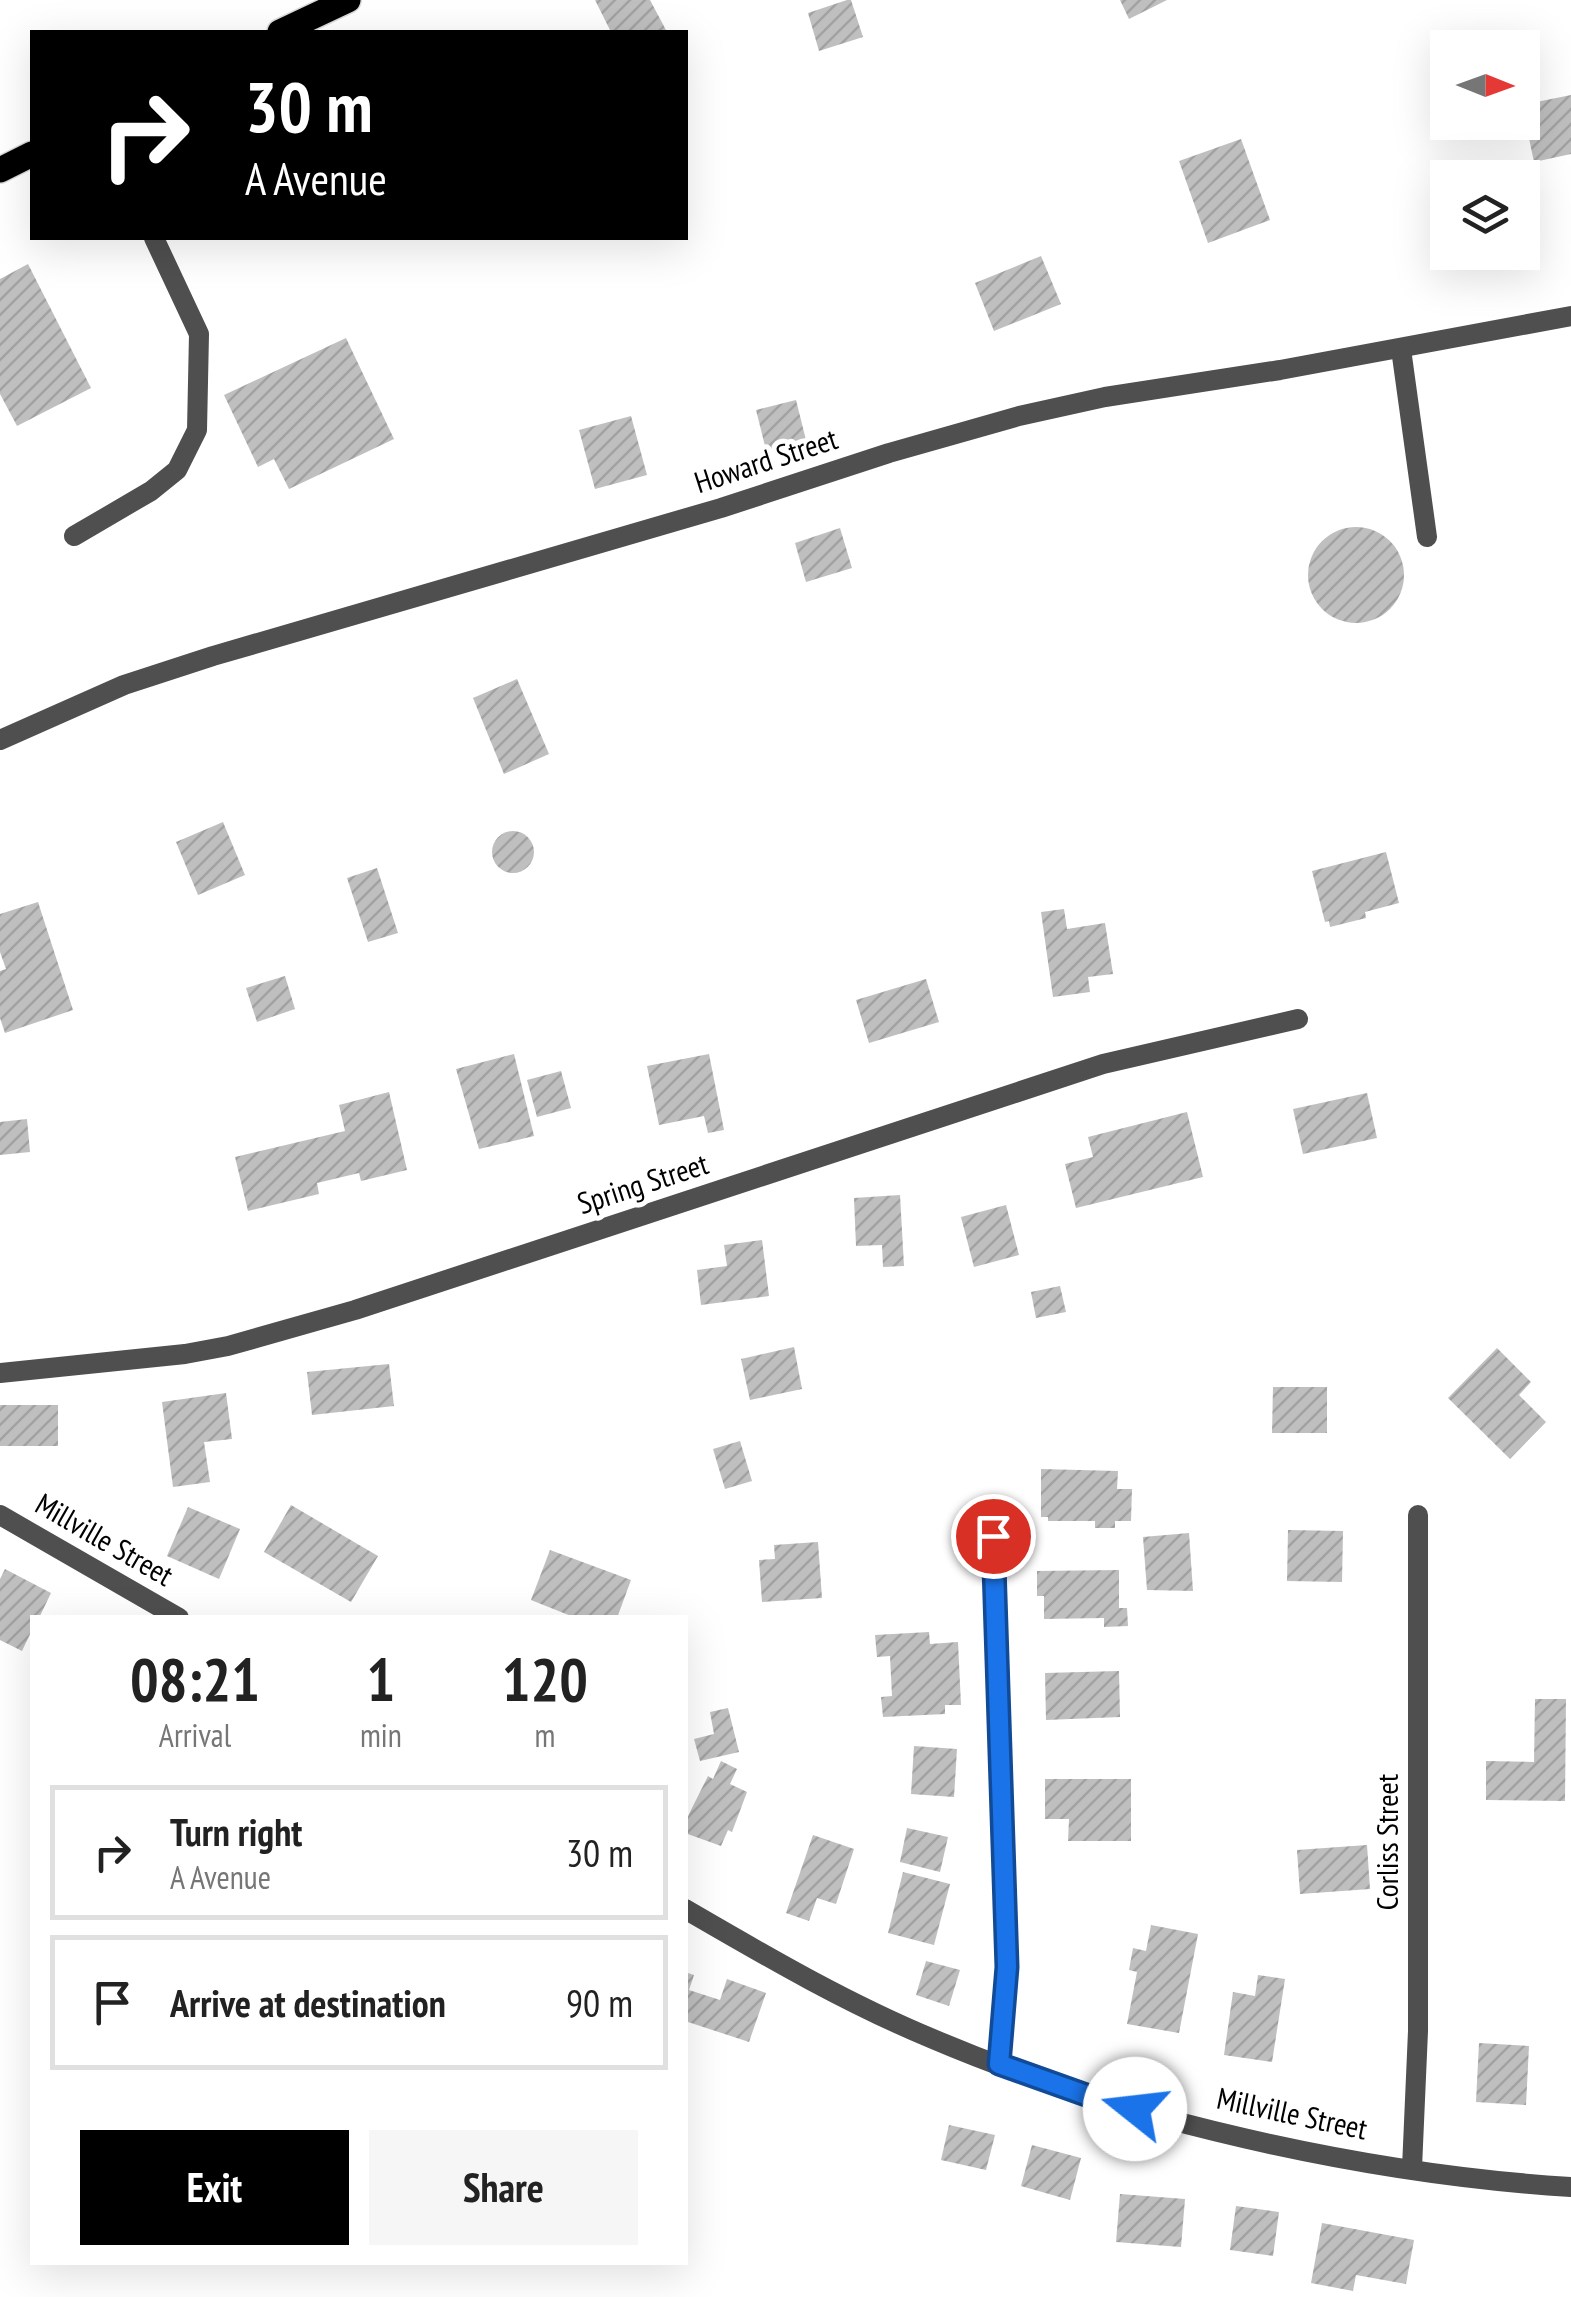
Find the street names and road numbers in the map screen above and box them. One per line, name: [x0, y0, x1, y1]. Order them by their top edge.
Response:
street label: Howard Street: [689, 418, 843, 501]
street label: Spring Street: [572, 1143, 714, 1222]
street label: Millville Street: [29, 1484, 181, 1594]
street label: Corliss Street: [1367, 1773, 1406, 1910]
street label: Millville Street: [1214, 2078, 1372, 2148]

